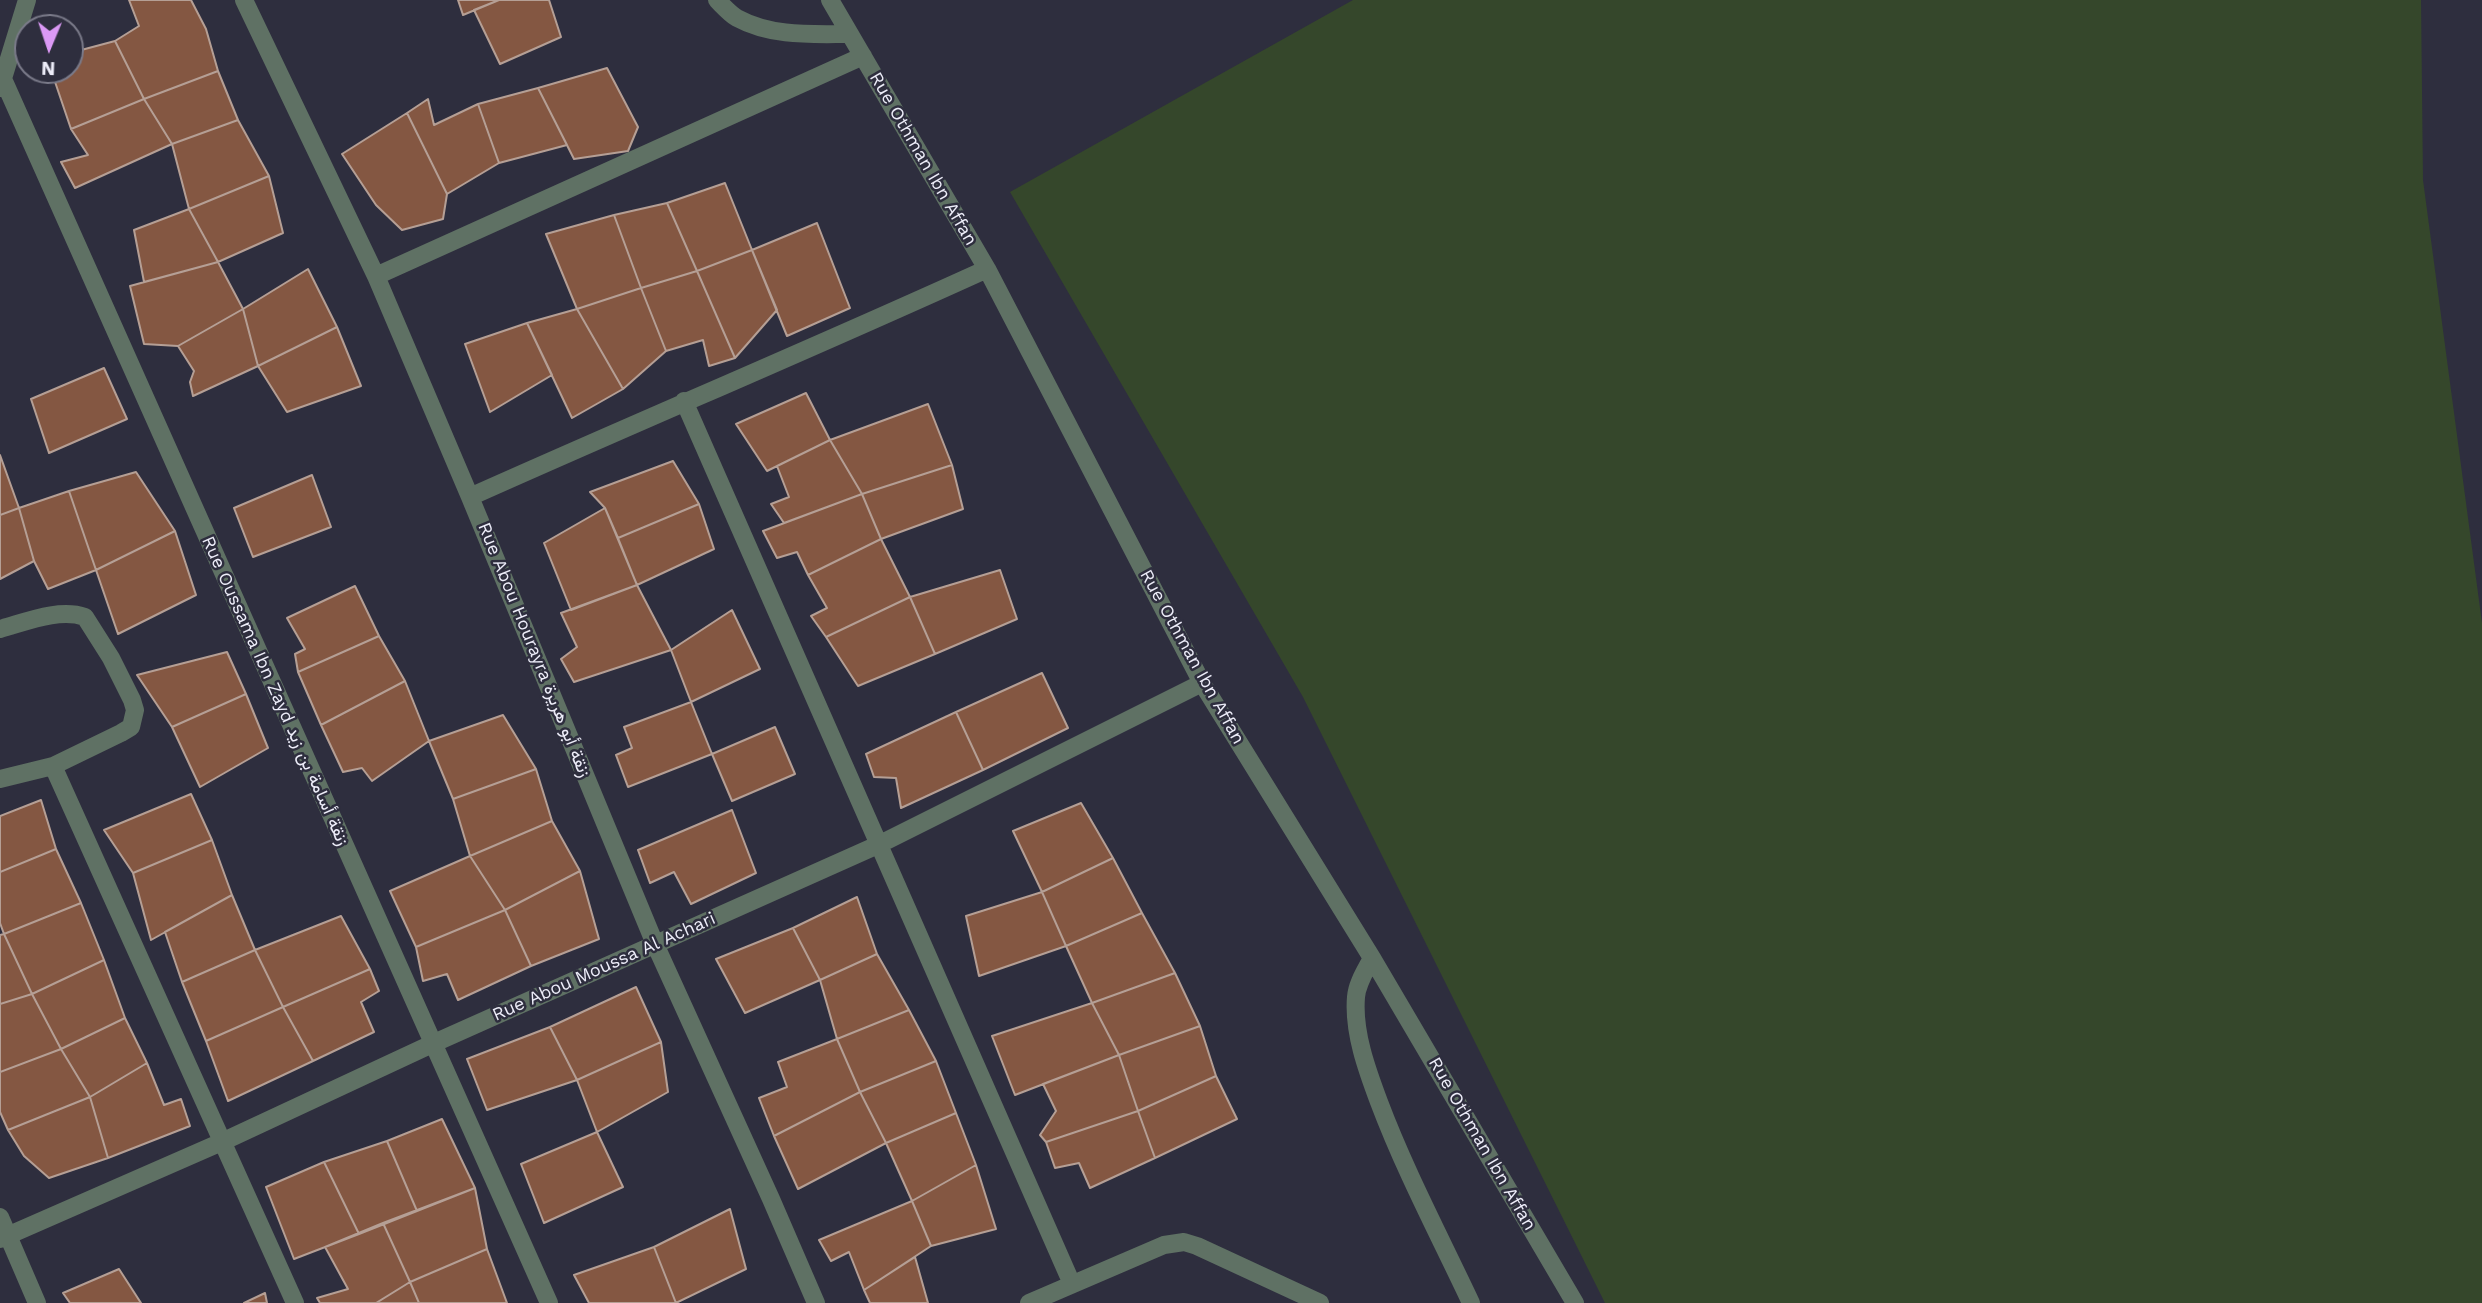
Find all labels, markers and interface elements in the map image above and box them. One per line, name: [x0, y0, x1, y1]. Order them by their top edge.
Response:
north arrow: [14, 14, 84, 84]
text: N: [41, 57, 56, 80]
street label: Rue Othman Ibn Affan: [865, 69, 981, 249]
street label: Rue Abou Hourayra زنقة أبو هريرة: [473, 519, 595, 781]
street label: Rue Oussama Ibn Zayd زنقة أسامة بن زيد: [197, 533, 353, 849]
street label: Rue Othman Ibn Affan: [1135, 566, 1249, 748]
street label: Rue Abou Moussa Al Achari: [489, 908, 719, 1026]
street label: Rue Othman Ibn Affan: [1424, 1054, 1540, 1234]

